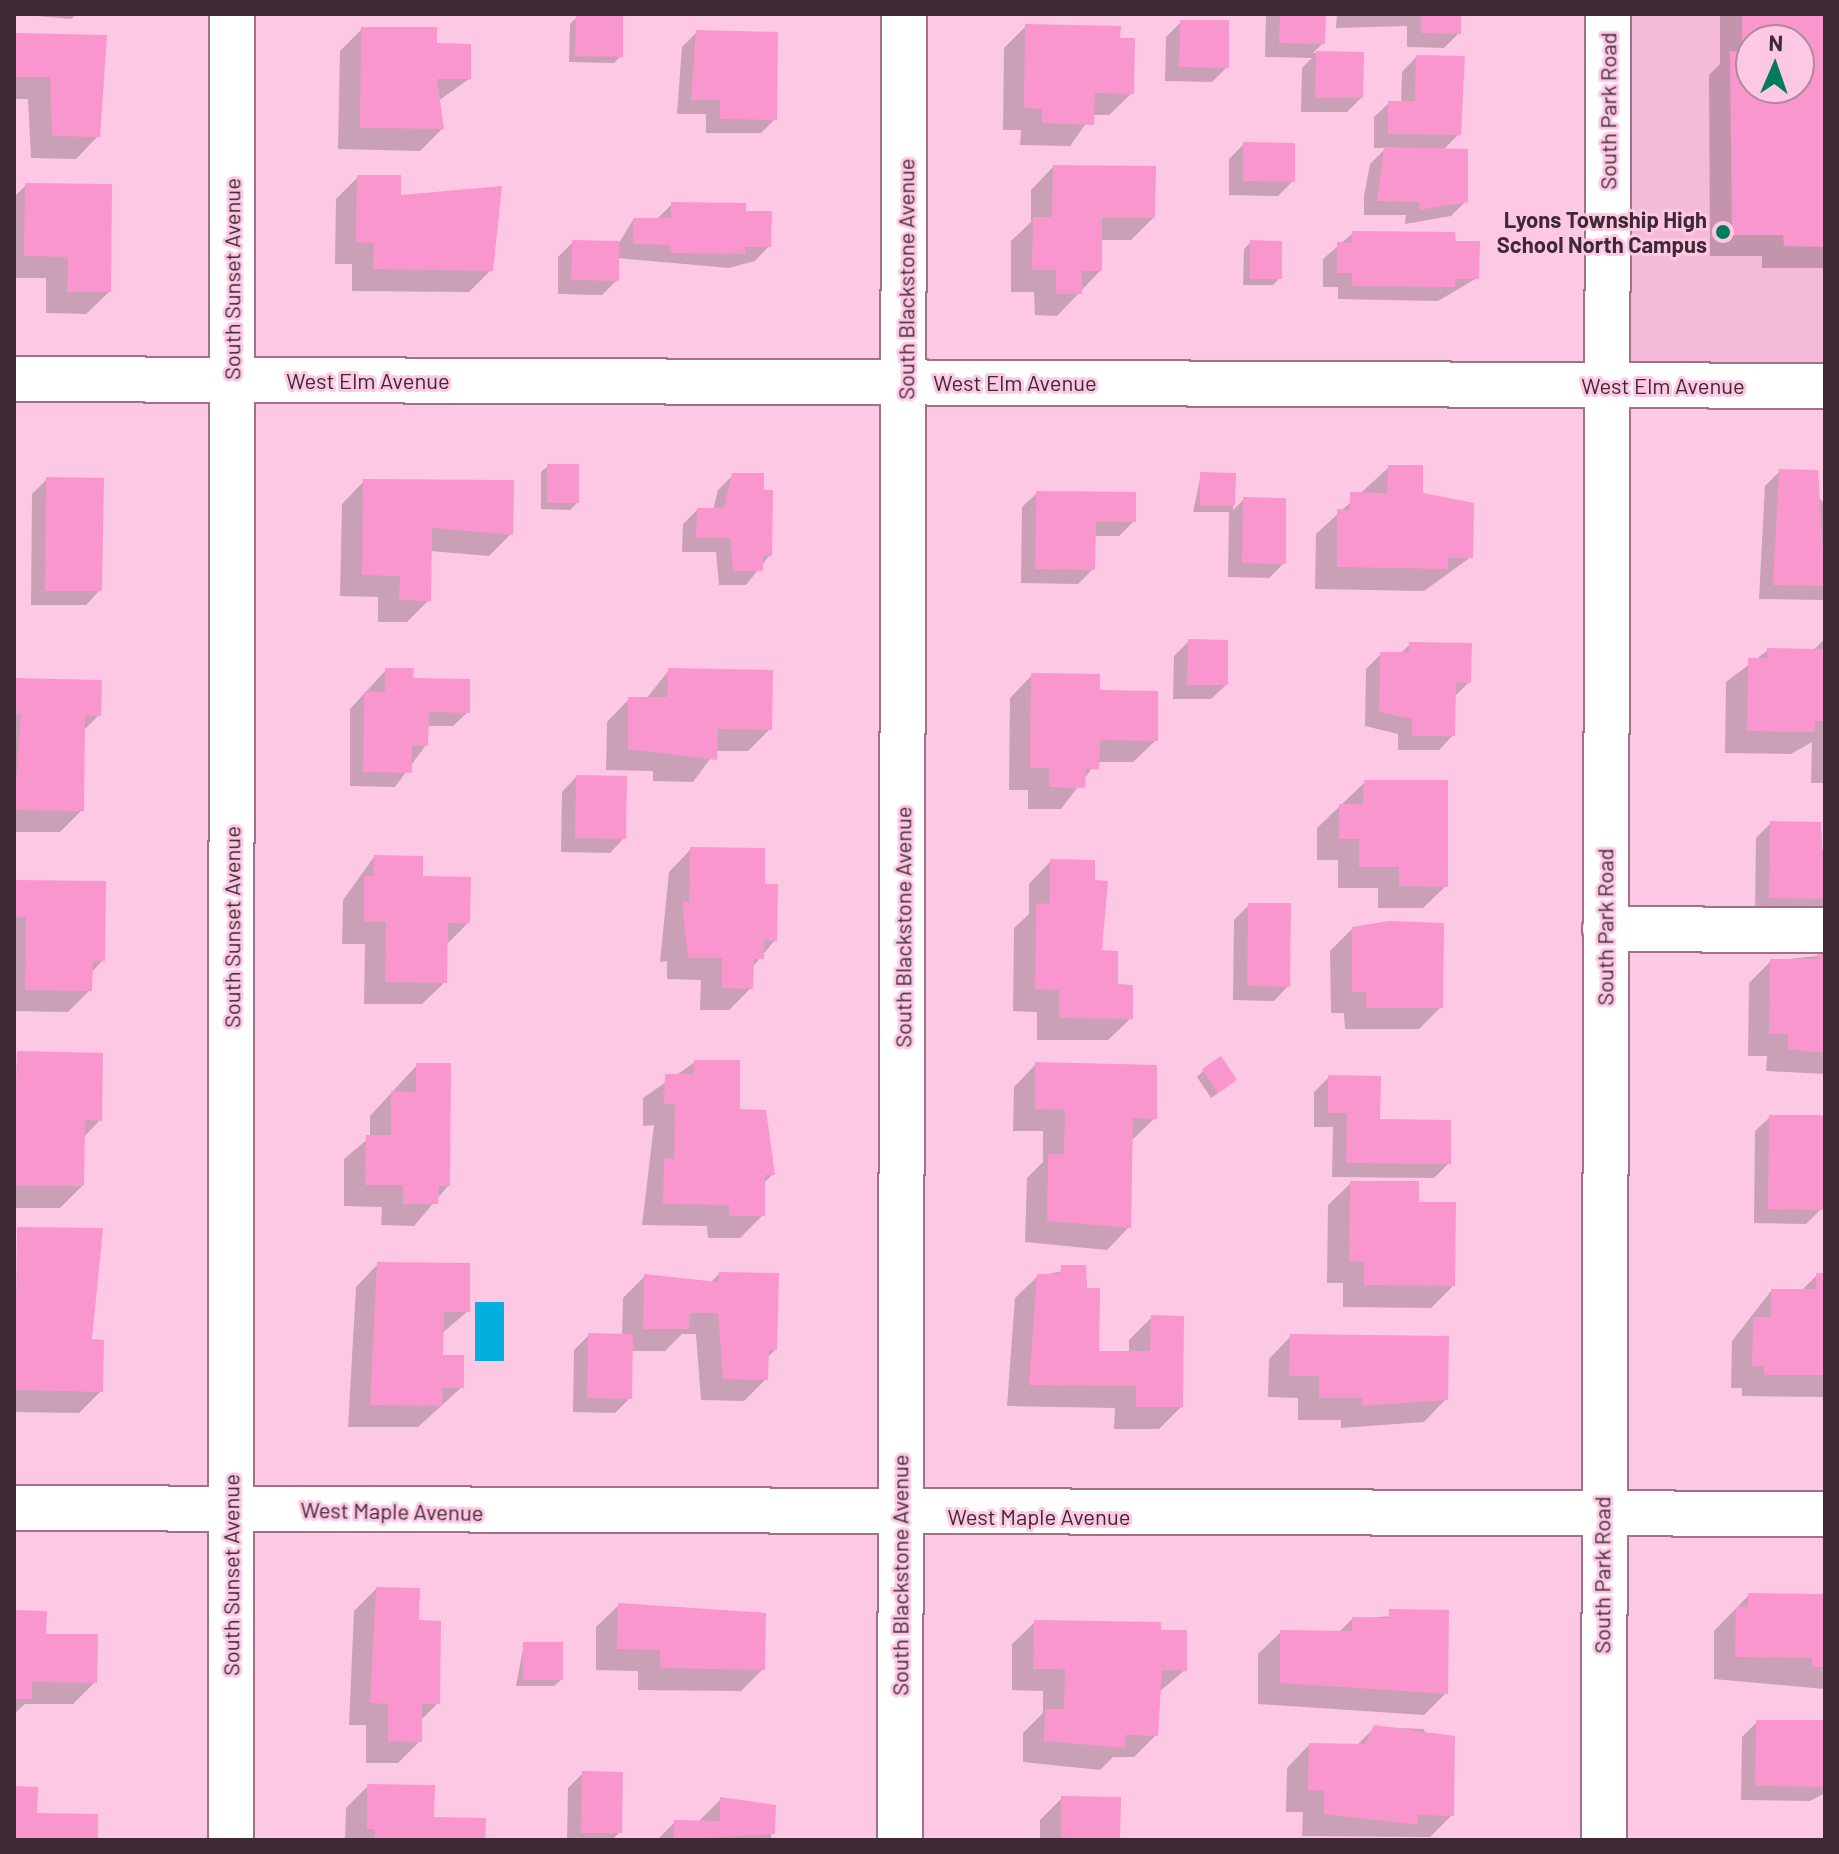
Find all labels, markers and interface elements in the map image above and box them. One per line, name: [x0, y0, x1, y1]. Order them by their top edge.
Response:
north arrow: [1735, 24, 1815, 104]
text: N: [1768, 29, 1784, 55]
street label: South Park Road: [1595, 32, 1621, 190]
street label: South Blackstone Avenue: [893, 158, 919, 400]
street label: South Sunset Avenue: [219, 178, 245, 380]
place label: Lyons Township High School North Campus: [1497, 206, 1707, 258]
marker: Lyons Township High School North Campus: [1714, 223, 1732, 241]
street label: West Elm Avenue: [286, 368, 450, 394]
street label: West Elm Avenue: [933, 370, 1097, 396]
street label: West Elm Avenue: [1581, 373, 1745, 399]
street label: South Blackstone Avenue: [890, 806, 916, 1048]
street label: South Sunset Avenue: [219, 826, 245, 1028]
street label: South Park Road: [1592, 848, 1618, 1006]
street label: South Blackstone Avenue: [887, 1454, 913, 1696]
street label: South Sunset Avenue: [218, 1474, 244, 1676]
street label: West Maple Avenue: [300, 1496, 484, 1526]
street label: South Park Road: [1589, 1496, 1615, 1654]
street label: West Maple Avenue: [948, 1504, 1130, 1530]

